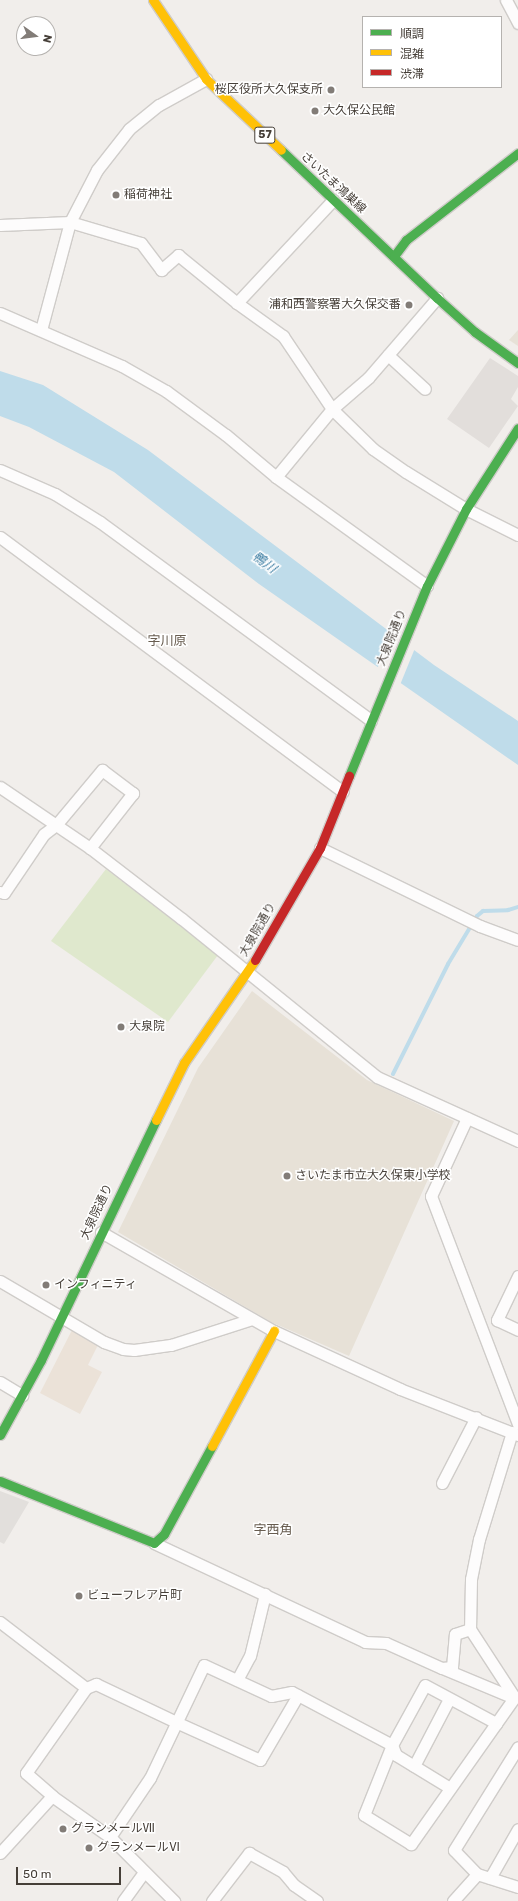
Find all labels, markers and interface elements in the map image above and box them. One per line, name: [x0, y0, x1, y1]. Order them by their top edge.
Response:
north arrow: [16, 16, 56, 56]
legend: [362, 16, 502, 88]
text: 順調: [400, 27, 424, 41]
text: N: [40, 33, 54, 44]
text: 混雑: [400, 47, 424, 61]
text: 渋滞: [400, 67, 424, 81]
place label: 桜区役所大久保支所: [215, 83, 323, 97]
marker: 桜区役所大久保支所: [326, 85, 336, 95]
place label: 大久保公民館: [323, 104, 395, 118]
marker: 大久保公民館: [310, 106, 320, 116]
road number: 57: [254, 126, 276, 144]
street label: さいたま鴻巣線: [297, 149, 369, 217]
place label: 稲荷神社: [124, 188, 172, 202]
marker: 稲荷神社: [111, 190, 121, 200]
place label: 浦和西警察署大久保交番: [269, 298, 401, 312]
marker: 浦和西警察署大久保交番: [404, 300, 414, 310]
water label: 鴨川: [249, 549, 279, 577]
street label: 大泉院通り: [374, 607, 410, 669]
district label: 字川原: [148, 633, 186, 649]
street label: 大泉院通り: [237, 900, 279, 960]
place label: 大泉院: [129, 1020, 165, 1034]
marker: 大泉院: [116, 1022, 126, 1032]
place label: さいたま市立大久保東小学校: [295, 1169, 451, 1183]
marker: さいたま市立大久保東小学校: [282, 1171, 292, 1181]
street label: 大泉院通り: [78, 1182, 116, 1242]
place label: インフィニティ: [54, 1278, 138, 1292]
marker: インフィニティ: [41, 1280, 51, 1290]
district label: 字西角: [254, 1522, 292, 1538]
place label: ビューフレア片町: [87, 1589, 183, 1603]
marker: ビューフレア片町: [74, 1591, 84, 1601]
place label: グランメールⅦ: [71, 1822, 155, 1836]
marker: グランメールⅦ: [58, 1824, 68, 1834]
place label: グランメールⅥ: [97, 1841, 181, 1855]
marker: グランメールⅥ: [84, 1843, 94, 1853]
scale bar: [18, 1859, 123, 1885]
text: 50 m: [23, 1867, 51, 1881]

